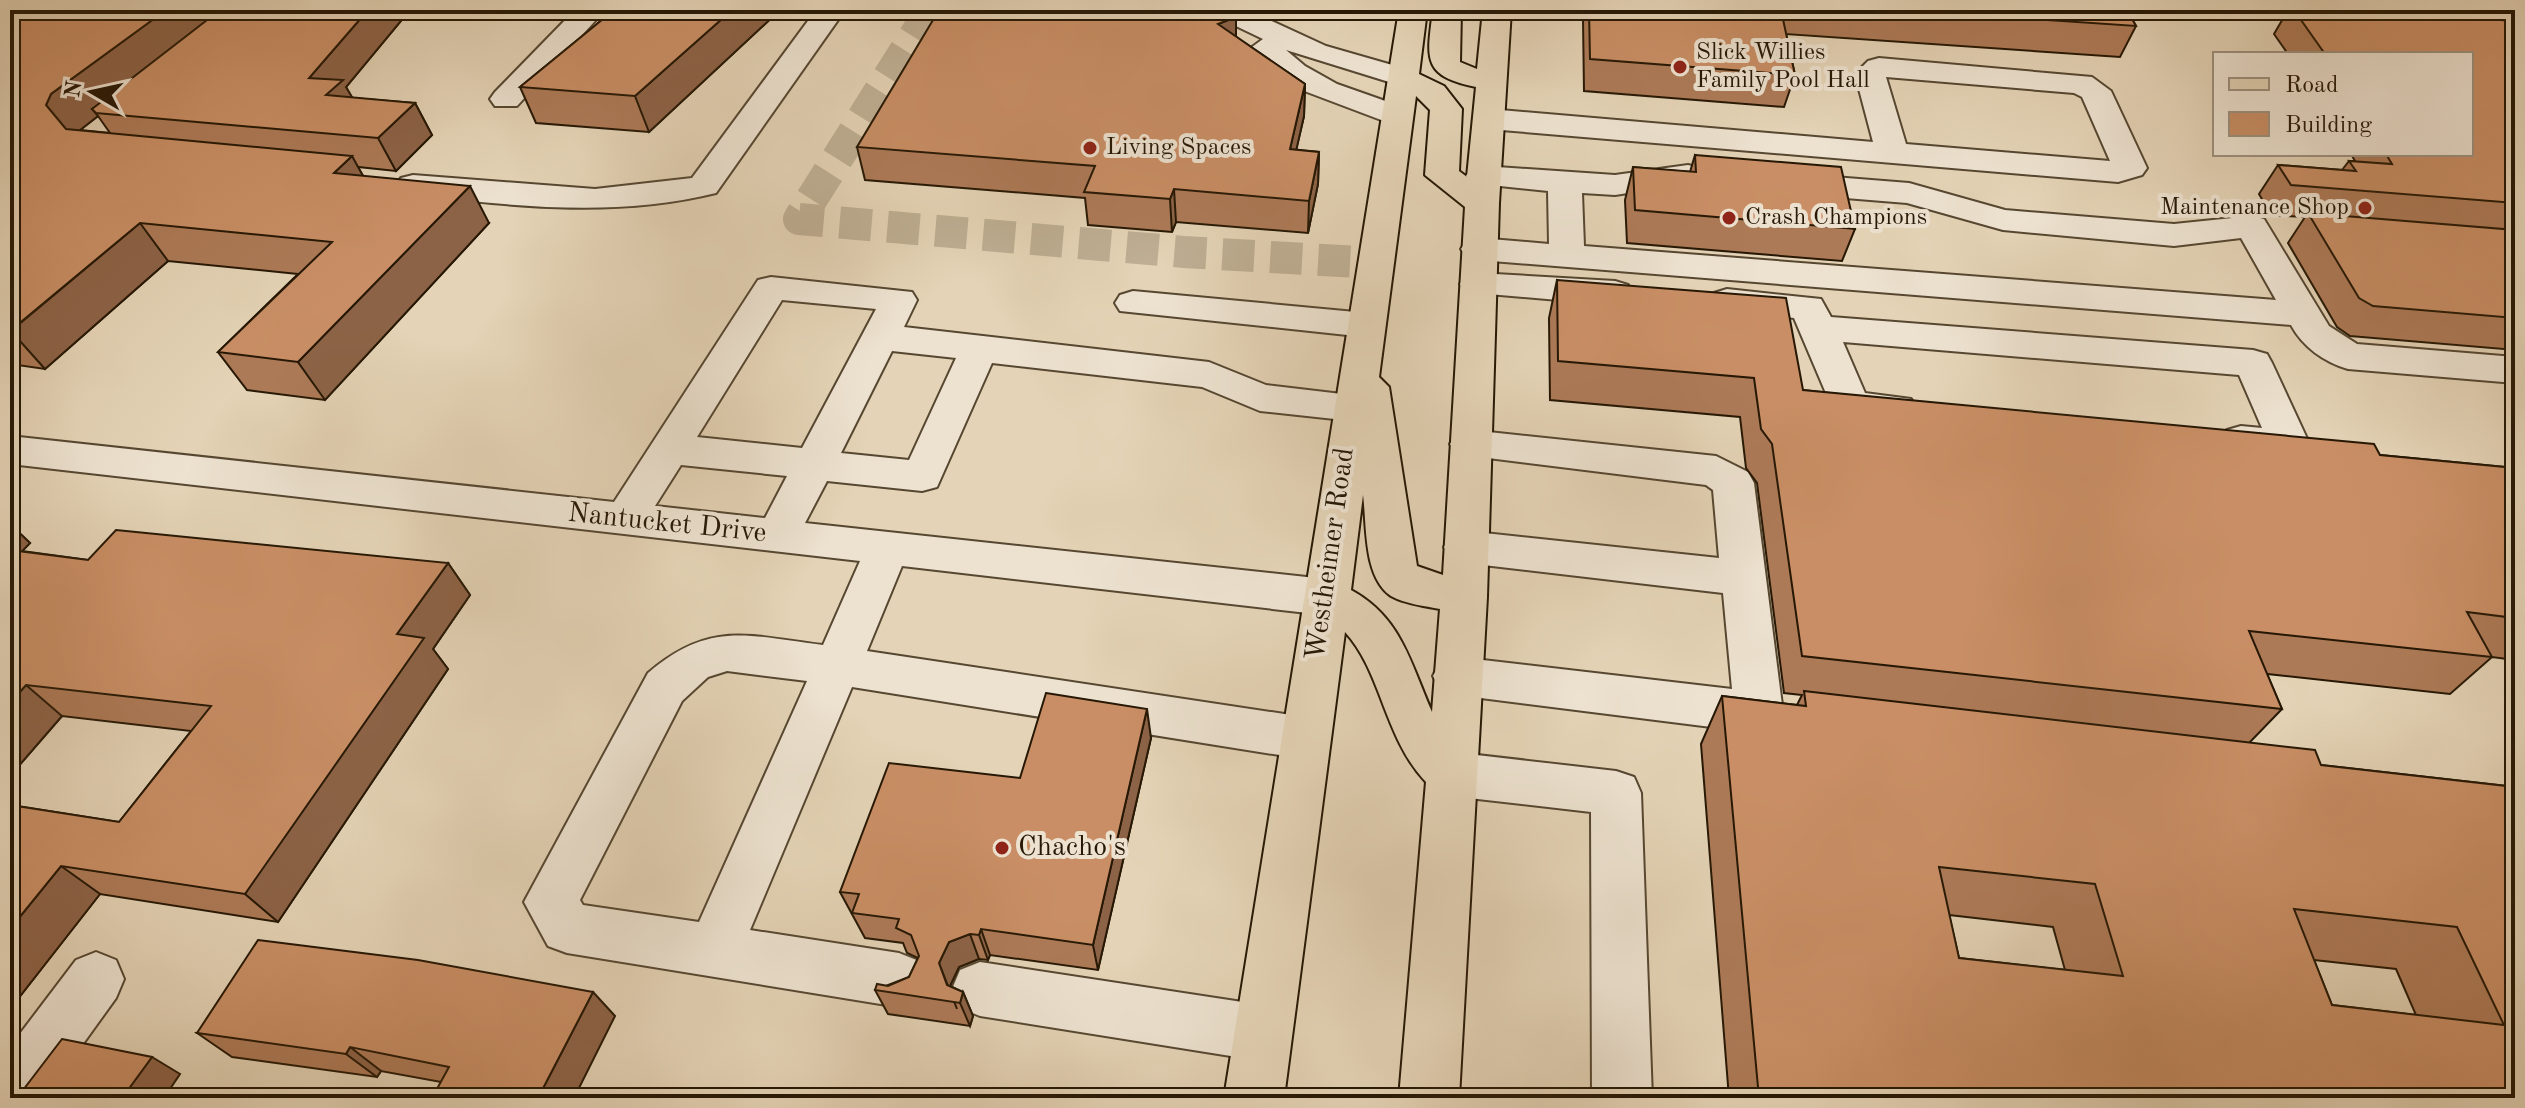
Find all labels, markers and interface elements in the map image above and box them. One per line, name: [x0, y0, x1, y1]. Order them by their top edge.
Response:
place label: Slick Willies Family Pool Hall: [1696, 41, 1870, 93]
north arrow: [52, 52, 132, 132]
legend: [2213, 52, 2473, 156]
marker: Slick Willies Family Pool Hall: [1671, 58, 1689, 76]
text: Road: [2285, 74, 2338, 98]
text: N: [62, 79, 86, 99]
text: Building: [2285, 114, 2372, 138]
place label: Living Spaces: [1106, 136, 1252, 160]
marker: Living Spaces: [1081, 139, 1099, 157]
place label: Maintenance Shop: [2160, 196, 2349, 220]
marker: Maintenance Shop: [2356, 199, 2374, 217]
place label: Crash Champions: [1745, 206, 1927, 230]
marker: Crash Champions: [1720, 209, 1738, 227]
street label: Westheimer Road: [1302, 446, 1360, 662]
street label: Nantucket Drive: [566, 500, 768, 548]
place label: Chacho's: [1018, 834, 1126, 862]
marker: Chacho's: [993, 839, 1011, 857]

